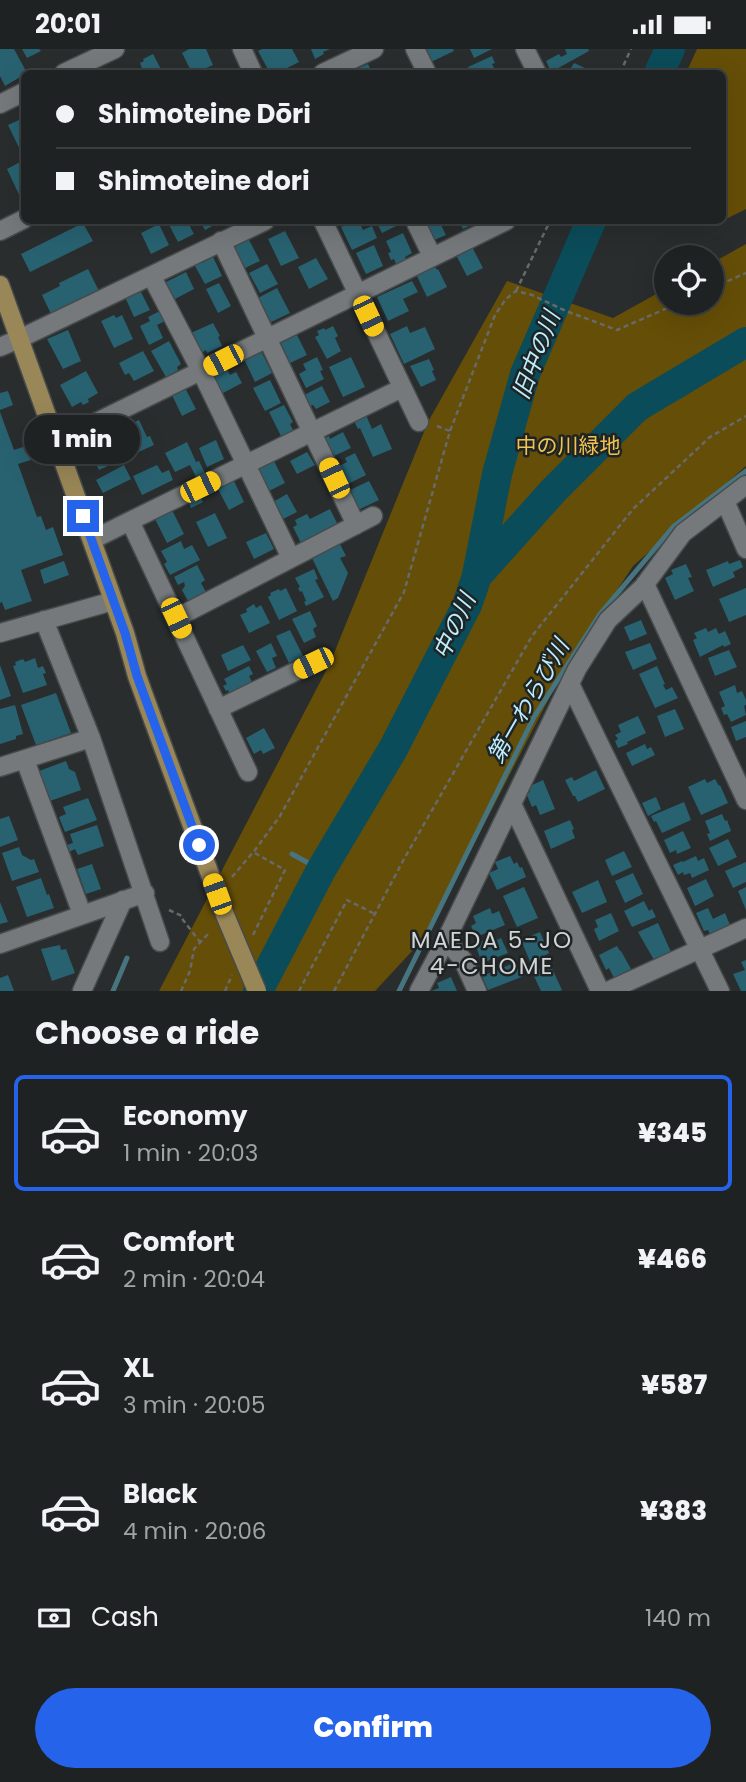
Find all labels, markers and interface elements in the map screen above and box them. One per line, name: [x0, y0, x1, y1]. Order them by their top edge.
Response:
text: 20:01: [35, 6, 101, 42]
text: Shimoteine Dōri: [98, 96, 311, 132]
text: Shimoteine dori: [98, 163, 310, 199]
map controls: [654, 245, 724, 315]
button: locate: [654, 245, 724, 315]
car: [350, 293, 387, 339]
water label: 旧中の川: [505, 304, 568, 404]
car: [200, 341, 247, 379]
callout: 1 min: [25, 414, 141, 463]
text: 1 min: [52, 423, 112, 455]
park label: 中の川緑地: [516, 431, 621, 460]
car: [316, 455, 353, 501]
car: [177, 468, 224, 506]
route end: [67, 500, 99, 532]
water label: 中の川: [425, 585, 484, 664]
car: [158, 595, 195, 641]
water label: 第一わらび川: [480, 631, 578, 769]
car: [290, 644, 337, 682]
route start: [183, 829, 215, 861]
car: [200, 871, 235, 917]
district label: MAEDA 5-JO 4-CHOME: [411, 924, 573, 982]
text: Choose a ride: [35, 1010, 259, 1055]
text: Economy: [123, 1098, 247, 1134]
icon: car: [39, 1102, 102, 1165]
text: ¥345: [638, 1115, 707, 1151]
text: 1 min · 20:03: [123, 1137, 258, 1169]
text: Comfort: [123, 1224, 235, 1260]
icon: car: [39, 1228, 102, 1291]
text: ¥466: [638, 1241, 707, 1277]
text: 2 min · 20:04: [123, 1263, 265, 1295]
text: XL: [123, 1350, 154, 1386]
icon: car: [39, 1354, 102, 1417]
text: ¥587: [641, 1367, 707, 1403]
text: 3 min · 20:05: [123, 1389, 265, 1421]
text: Black: [123, 1476, 197, 1512]
icon: car: [39, 1480, 102, 1543]
text: ¥383: [640, 1493, 707, 1529]
text: 4 min · 20:06: [123, 1515, 266, 1547]
icon: cash: [35, 1599, 73, 1637]
text: Cash: [91, 1599, 159, 1635]
text: 140 m: [645, 1602, 711, 1634]
button: Confirm: [35, 1688, 711, 1768]

